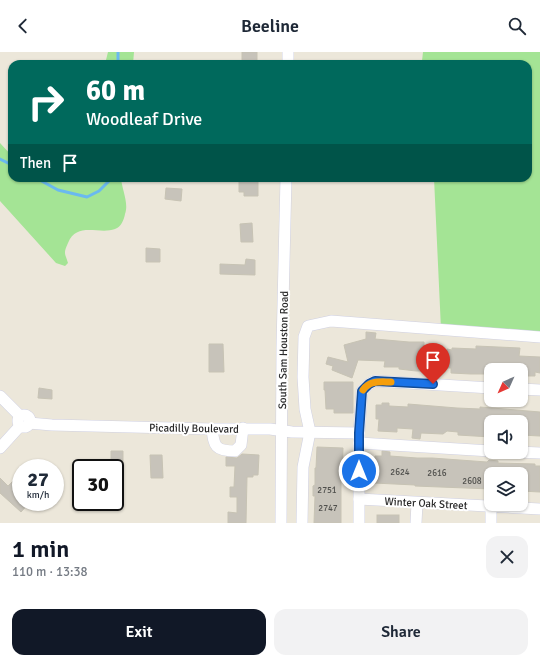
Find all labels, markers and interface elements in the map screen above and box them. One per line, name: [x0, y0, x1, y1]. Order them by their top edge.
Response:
icon: back: [12, 15, 34, 37]
text: Beeline: [241, 15, 299, 37]
icon: search: [506, 15, 528, 37]
text: 60 m: [86, 74, 145, 108]
icon: right: [20, 76, 72, 128]
text: Woodleaf Drive: [86, 108, 202, 130]
icon: arrive: [59, 152, 81, 174]
text: Then: [20, 154, 51, 172]
street label: South Sam Houston Road: [276, 291, 291, 409]
pin: [416, 343, 450, 384]
icon: arrive: [422, 349, 444, 371]
north arrow: [484, 363, 528, 407]
map controls: [484, 363, 528, 511]
button: sound: [484, 415, 528, 459]
street label: Picadilly Boulevard: [149, 421, 239, 436]
position arrow: [338, 450, 380, 492]
speed limit sign: 30: [72, 459, 124, 511]
text: 27: [27, 467, 49, 492]
house number: 2624: [390, 467, 410, 478]
button: layers: [484, 467, 528, 511]
house number: 2616: [427, 468, 447, 479]
house number: 2608: [462, 476, 482, 487]
house number: 2751: [317, 485, 337, 496]
text: km/h: [27, 489, 49, 501]
street label: Winter Oak Street: [384, 495, 468, 512]
house number: 2747: [318, 503, 338, 514]
text: 1 min: [12, 534, 69, 564]
button: close: [486, 536, 528, 578]
text: 110 m · 13:38: [12, 564, 88, 580]
button: Exit: [12, 609, 266, 655]
button: Share: [274, 609, 528, 655]

